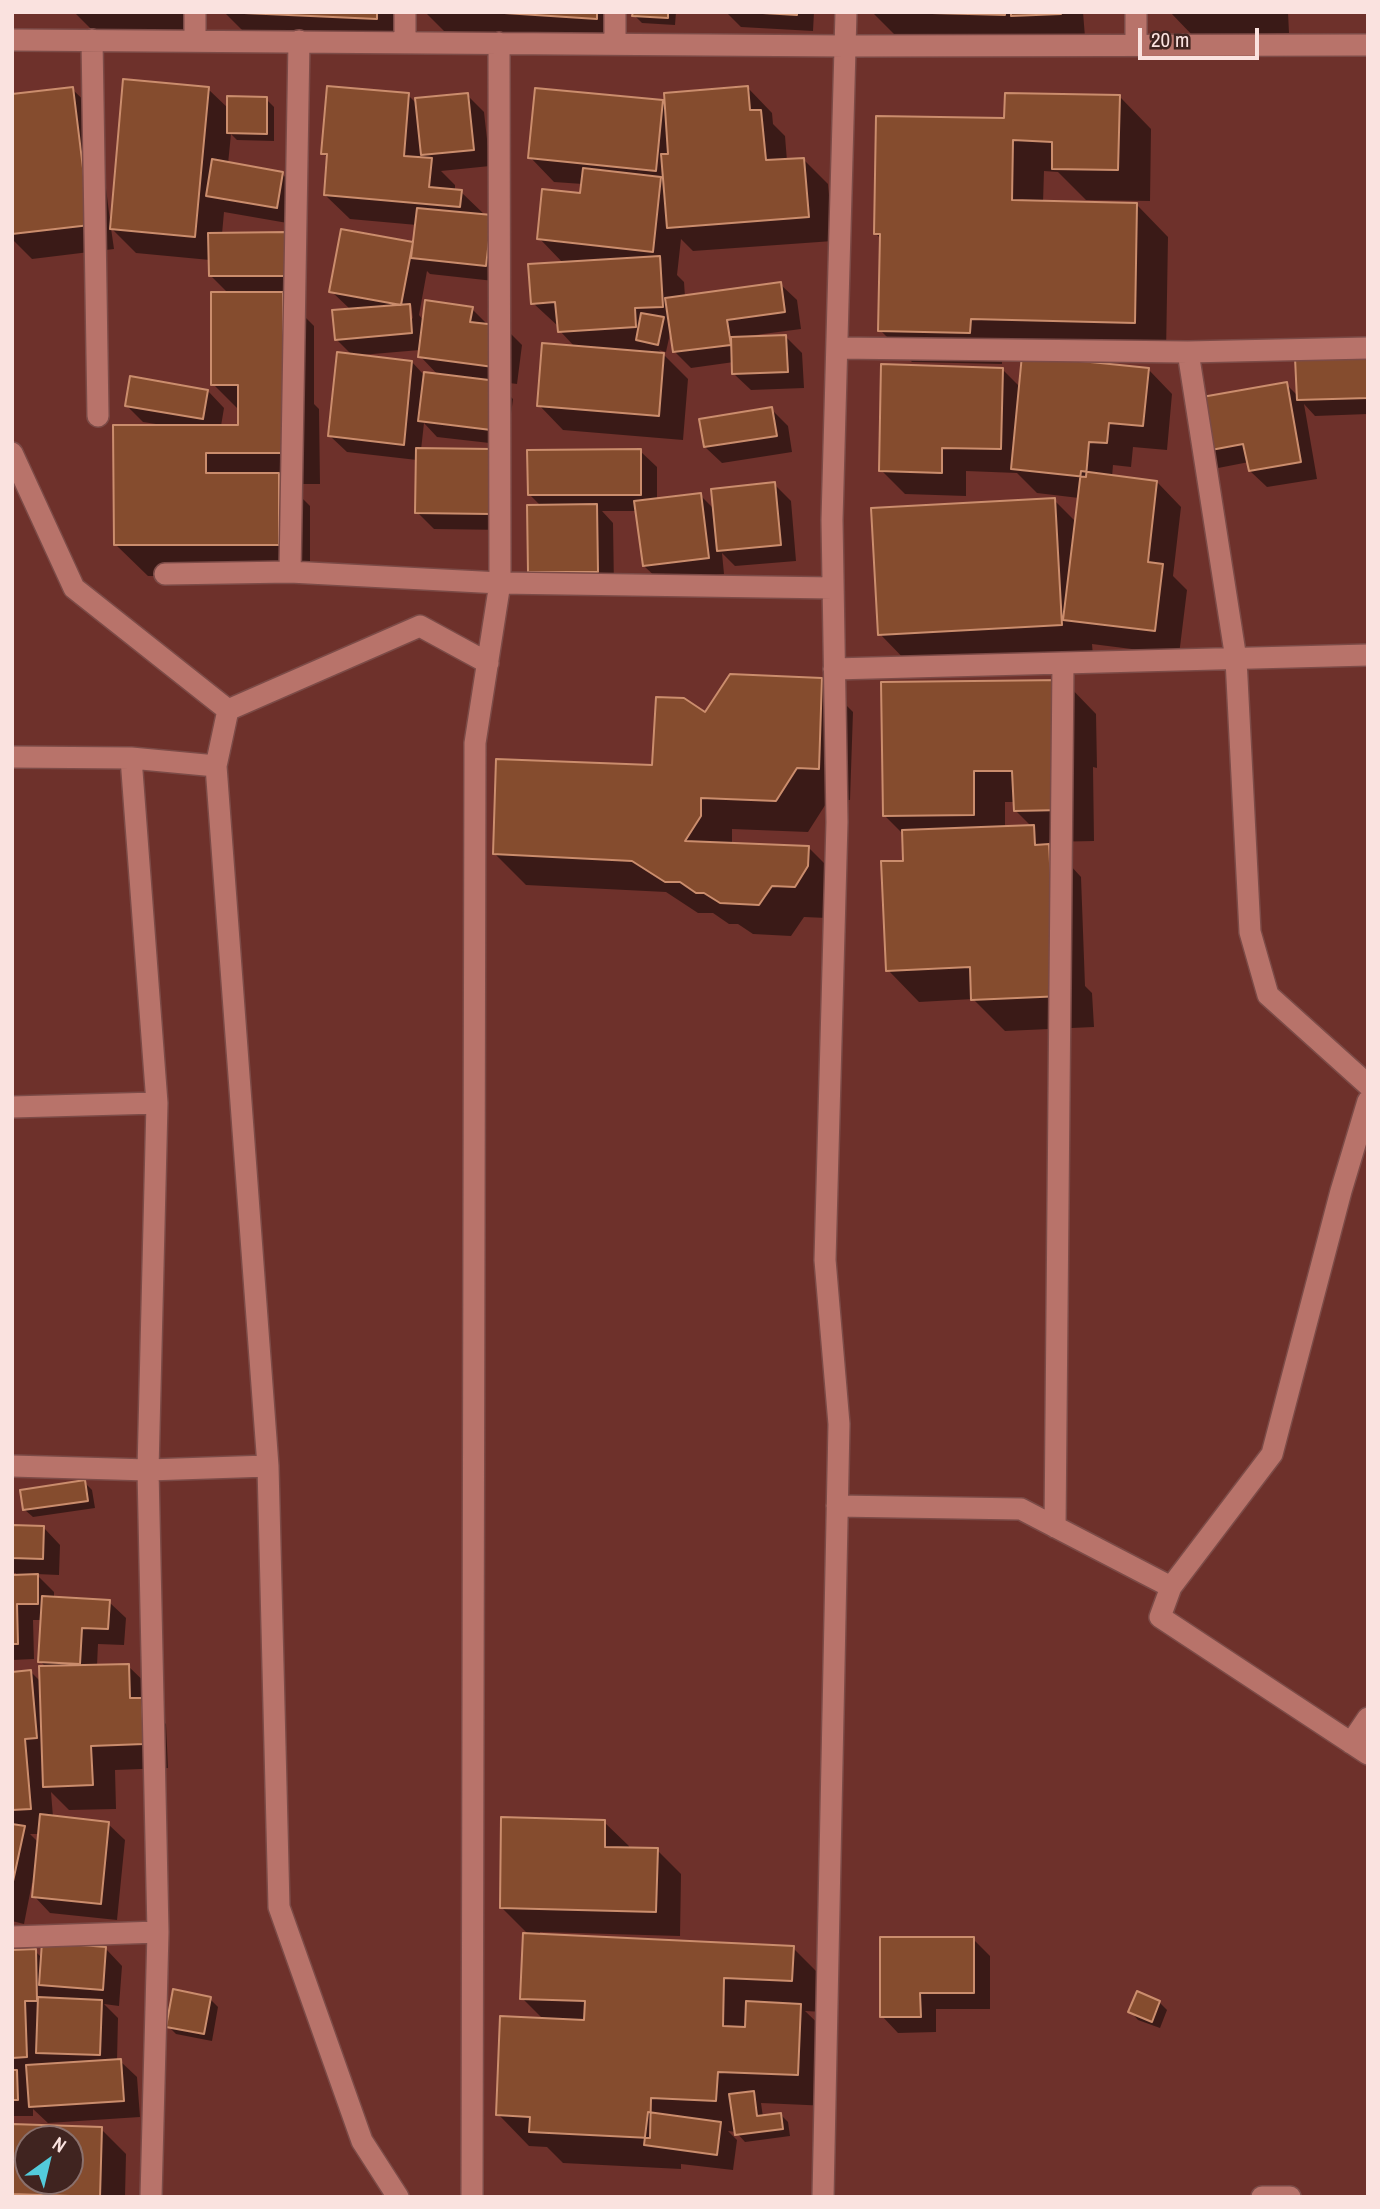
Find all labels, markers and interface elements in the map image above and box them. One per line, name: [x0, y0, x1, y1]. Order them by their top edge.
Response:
scale bar: [1142, 14, 1263, 58]
text: 20 m: [1151, 25, 1189, 54]
north arrow: [14, 2125, 84, 2195]
text: N: [48, 2130, 72, 2158]

